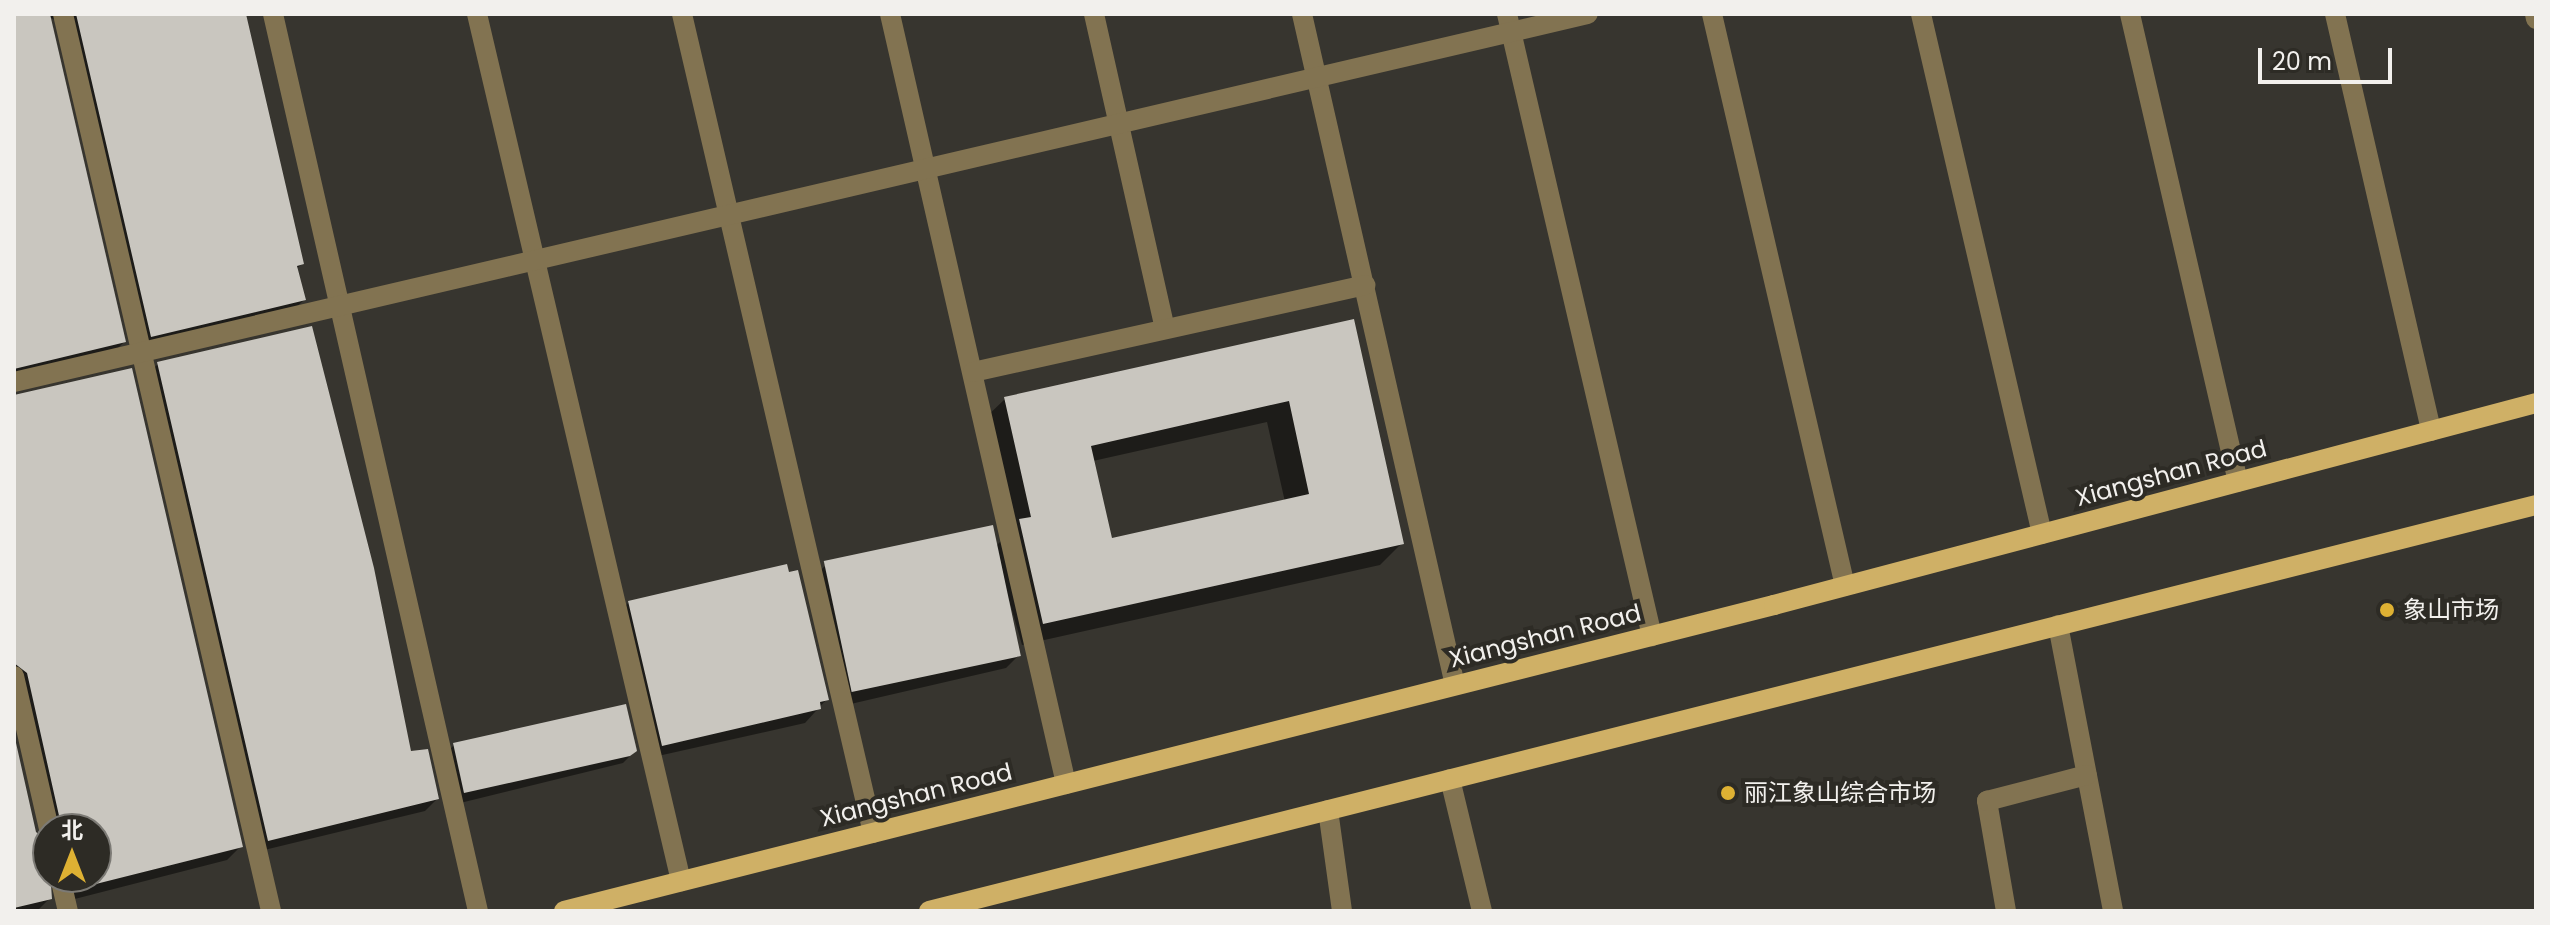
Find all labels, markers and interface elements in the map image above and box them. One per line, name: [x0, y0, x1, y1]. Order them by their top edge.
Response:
scale bar: [2262, 32, 2396, 82]
text: 20 m: [2272, 45, 2332, 78]
street label: Xiangshan Road: [2072, 434, 2270, 512]
place label: 象山市场: [2403, 596, 2499, 624]
street label: Xiangshan Road: [1446, 598, 1644, 674]
marker: 象山市场: [2378, 601, 2396, 619]
street label: Xiangshan Road: [817, 757, 1015, 833]
place label: 丽江象山综合市场: [1744, 779, 1936, 807]
marker: 丽江象山综合市场: [1719, 784, 1737, 802]
north arrow: [32, 813, 112, 893]
text: 北: [61, 815, 83, 846]

